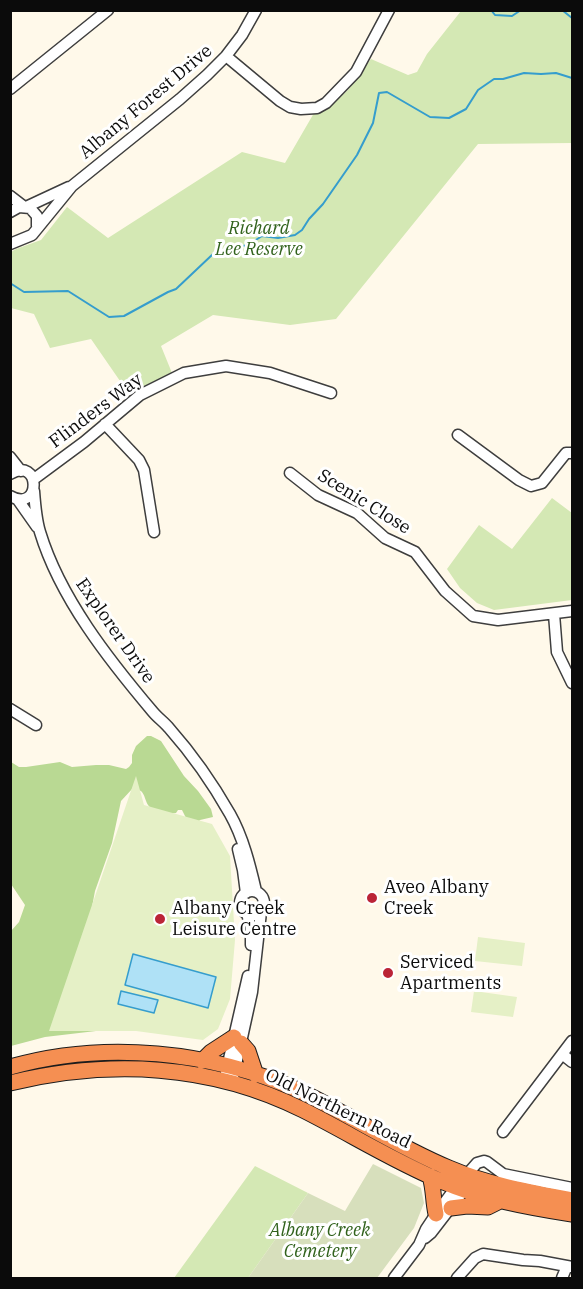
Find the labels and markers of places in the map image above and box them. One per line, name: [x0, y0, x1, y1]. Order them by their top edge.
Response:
place label: Aveo Albany Creek: [384, 877, 489, 920]
marker: Aveo Albany Creek: [365, 891, 379, 905]
place label: Albany Creek Leisure Centre: [172, 898, 296, 940]
marker: Albany Creek Leisure Centre: [153, 912, 167, 926]
place label: Serviced Apartments: [400, 952, 501, 994]
marker: Serviced Apartments: [381, 966, 395, 980]

